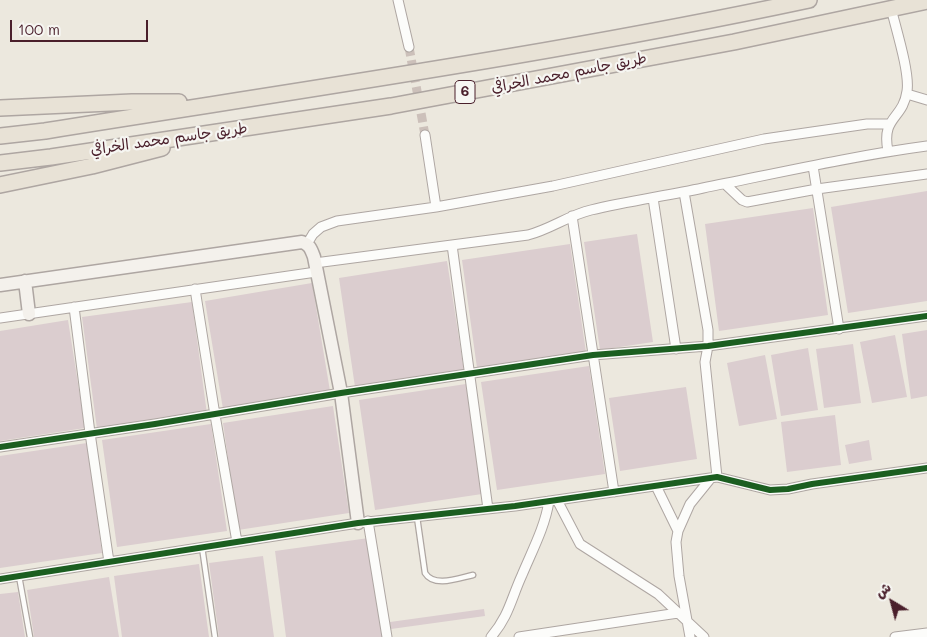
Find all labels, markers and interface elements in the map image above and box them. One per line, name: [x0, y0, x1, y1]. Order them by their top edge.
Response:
scale bar: [12, 10, 150, 42]
text: 100 m: [18, 19, 60, 39]
street label: طريق جاسم محمد الخرافي: [490, 49, 648, 97]
road number: 6: [455, 80, 475, 104]
street label: طريق جاسم محمد الخرافي: [89, 119, 249, 159]
north arrow: [867, 577, 917, 627]
text: ش: [871, 577, 895, 602]

